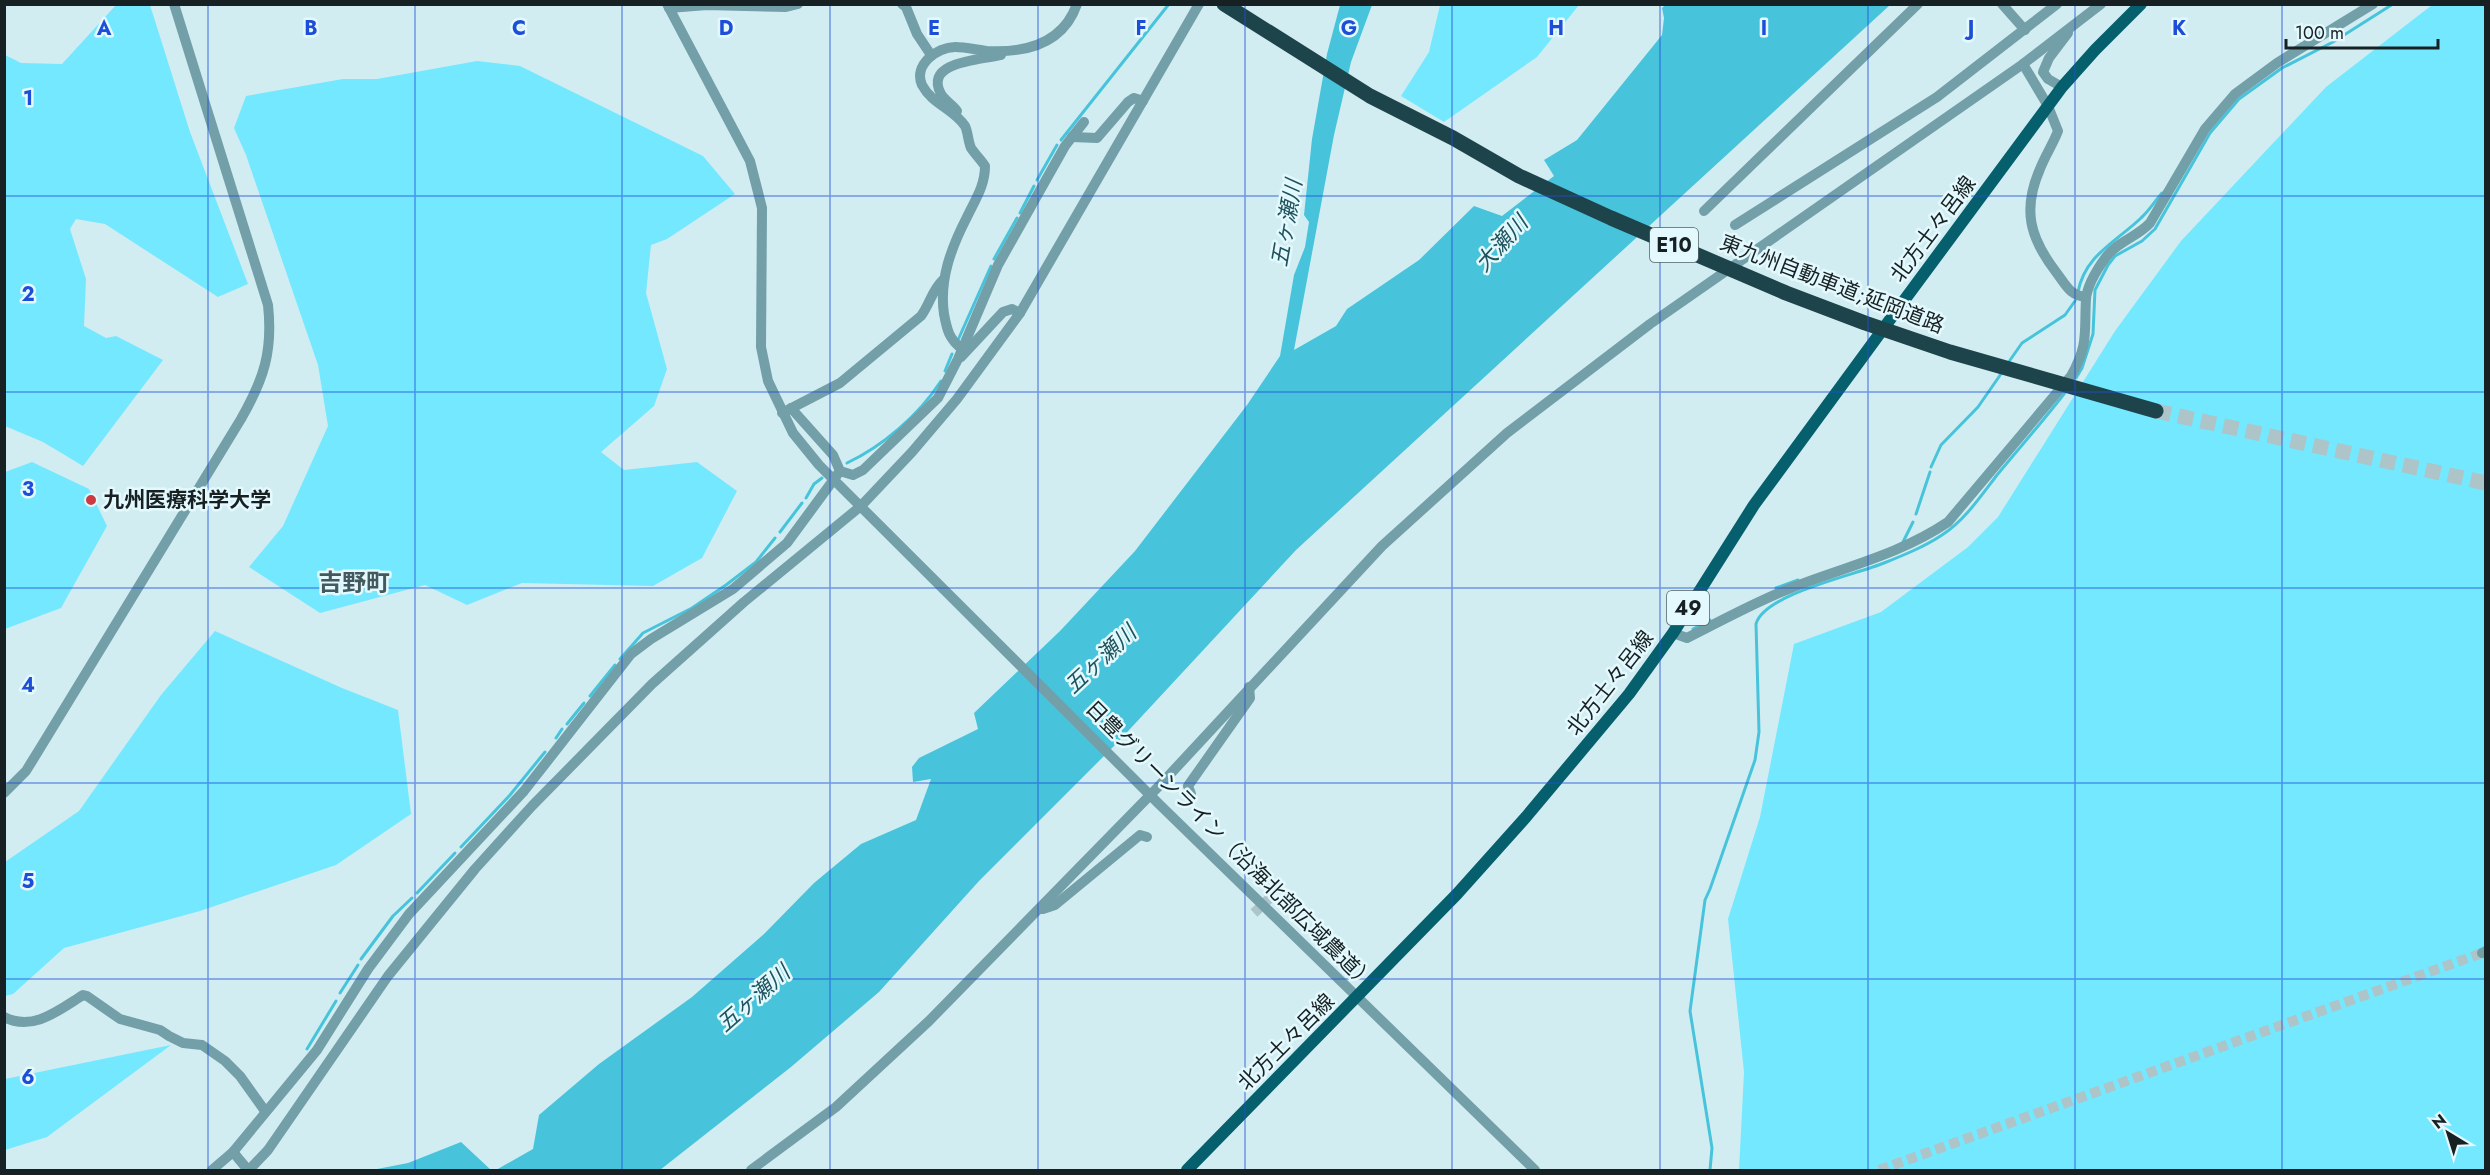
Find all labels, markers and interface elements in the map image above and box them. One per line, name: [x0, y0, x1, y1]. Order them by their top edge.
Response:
scale bar: [2286, 12, 2438, 50]
text: A: [96, 14, 112, 43]
text: B: [304, 14, 318, 43]
text: C: [512, 14, 526, 43]
text: D: [719, 14, 733, 43]
text: E: [928, 14, 940, 43]
text: F: [1135, 14, 1147, 43]
text: G: [1341, 14, 1357, 43]
text: H: [1548, 14, 1564, 43]
text: I: [1761, 14, 1767, 43]
text: J: [1964, 14, 1974, 43]
text: K: [2172, 14, 2186, 43]
text: 100 m: [2295, 20, 2344, 46]
text: 1: [23, 84, 33, 113]
street label: 北方土々呂線: [1883, 170, 1983, 288]
water label: 五ヶ瀬川: [1263, 175, 1310, 269]
water label: 大瀬川: [1467, 206, 1536, 278]
street label: 東九州自動車道;延岡道路: [1716, 227, 1948, 341]
road number: E10: [1650, 228, 1698, 262]
text: 2: [21, 280, 35, 309]
text: 3: [22, 475, 34, 504]
place label: 九州医療科学大学: [103, 485, 271, 515]
marker: 九州医療科学大学: [84, 493, 98, 507]
district label: 吉野町: [318, 565, 390, 600]
road number: 49: [1667, 591, 1709, 625]
water label: 五ヶ瀬川: [1057, 616, 1145, 701]
street label: 北方土々呂線: [1559, 624, 1661, 742]
text: 4: [21, 671, 35, 700]
street label: 日豊グリーンライン（沿海北部広域農道）: [1079, 694, 1381, 996]
text: 5: [22, 867, 35, 896]
water label: 五ヶ瀬川: [709, 956, 798, 1039]
street label: 北方土々呂線: [1231, 987, 1341, 1097]
text: 6: [21, 1063, 35, 1092]
north arrow: [2418, 1103, 2478, 1163]
text: N: [2427, 1109, 2451, 1135]

